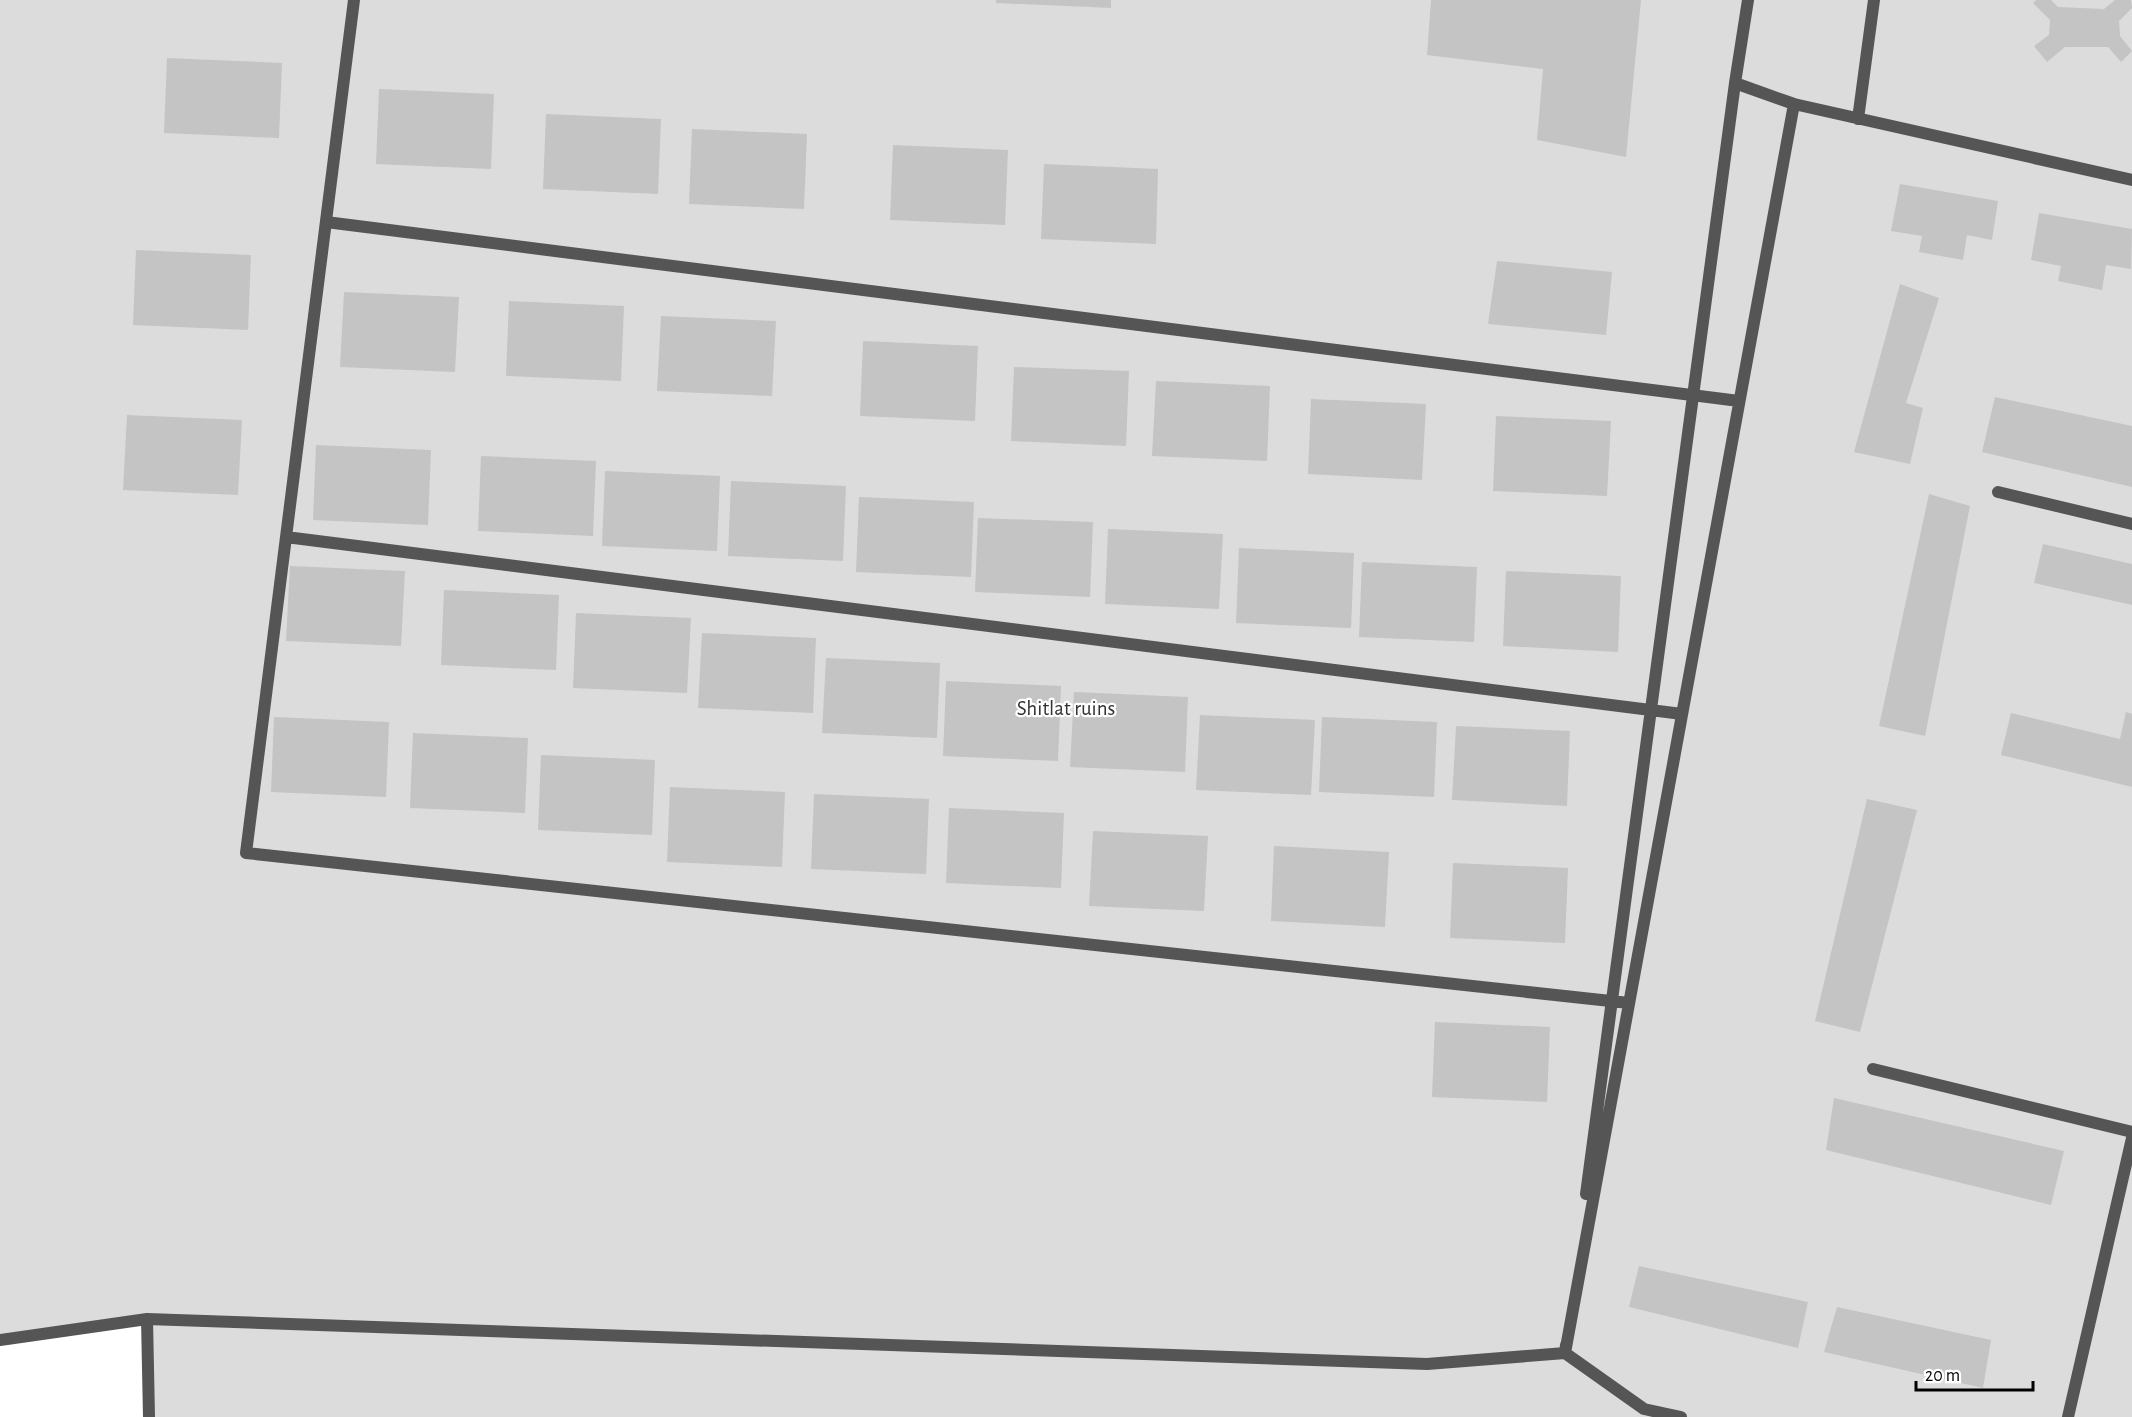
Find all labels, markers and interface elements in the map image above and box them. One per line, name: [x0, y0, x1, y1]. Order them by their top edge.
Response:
park label: Shitlat ruins: [1017, 698, 1115, 719]
scale bar: [1916, 1354, 2033, 1392]
text: 20 m: [1925, 1367, 1960, 1385]

